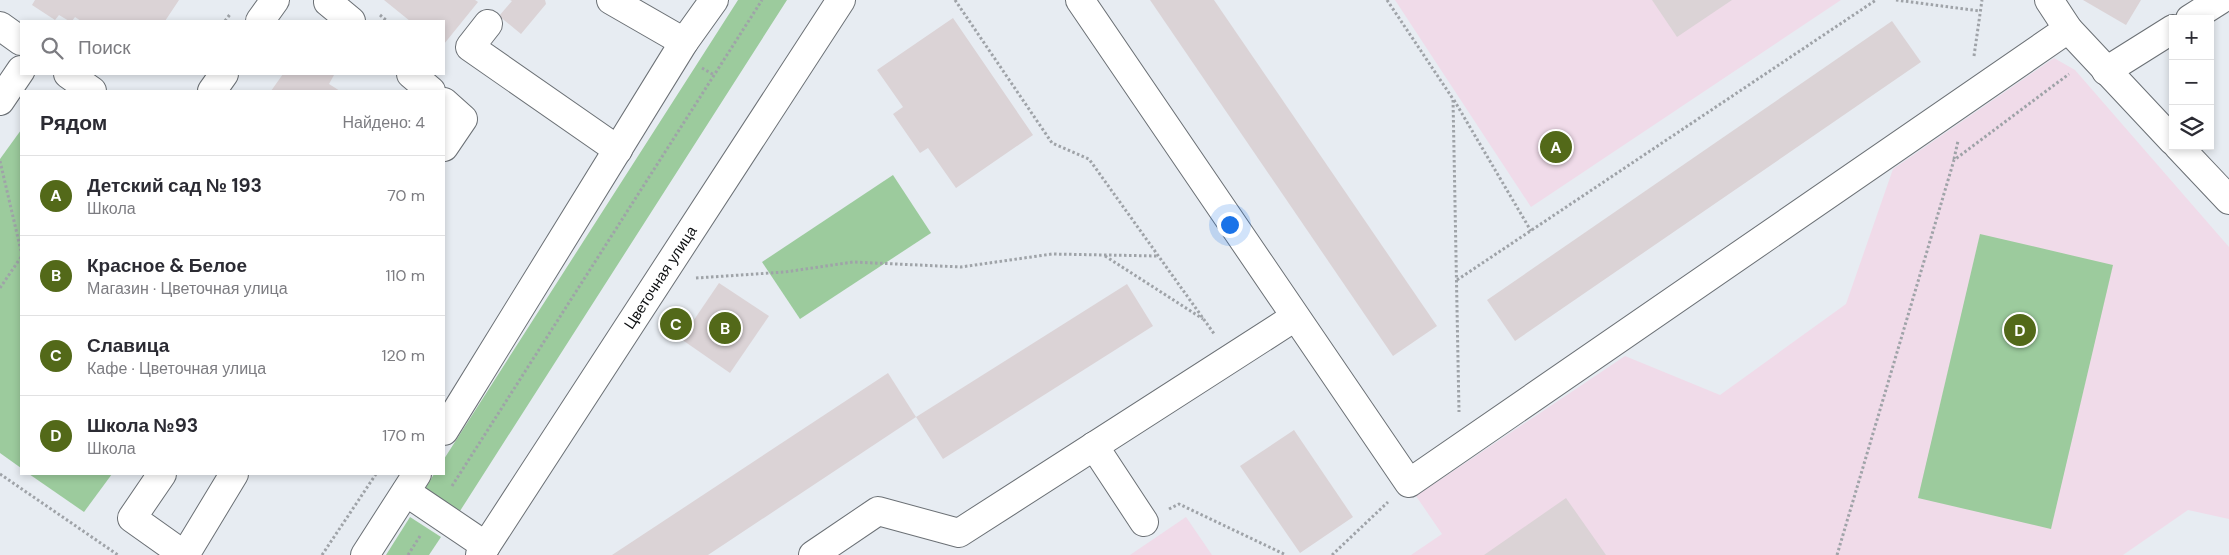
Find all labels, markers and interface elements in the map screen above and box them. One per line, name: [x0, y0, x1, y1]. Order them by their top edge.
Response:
map controls: [2169, 15, 2214, 150]
button: +: [2169, 15, 2214, 60]
search box: [20, 20, 445, 75]
icon: search: [38, 34, 66, 62]
text: Поиск: [78, 35, 131, 60]
button: −: [2169, 60, 2214, 105]
button: layers: [2169, 105, 2214, 150]
text: Рядом: [40, 109, 107, 137]
text: Найдено: 4: [342, 112, 425, 133]
pin: A: [1540, 128, 1572, 166]
text: Детский сад № 193: [87, 173, 262, 198]
text: A: [50, 185, 62, 206]
text: 70 m: [387, 185, 425, 206]
text: Школа: [87, 198, 136, 219]
your location: [1217, 212, 1243, 238]
street label: Цветочная улица: [620, 222, 702, 333]
text: Красное & Белое: [87, 253, 247, 278]
text: B: [51, 265, 61, 286]
text: 110 m: [386, 265, 425, 286]
text: Магазин · Цветочная улица: [87, 278, 288, 299]
pin: C: [660, 305, 692, 343]
pin: B: [709, 309, 741, 347]
pin: D: [2004, 311, 2036, 349]
text: Славица: [87, 333, 169, 358]
text: C: [50, 345, 62, 366]
text: 120 m: [381, 345, 425, 366]
text: Кафе · Цветочная улица: [87, 358, 266, 379]
text: Школа №93: [87, 413, 198, 438]
text: D: [50, 425, 62, 446]
text: 170 m: [382, 425, 425, 446]
text: Школа: [87, 438, 136, 459]

